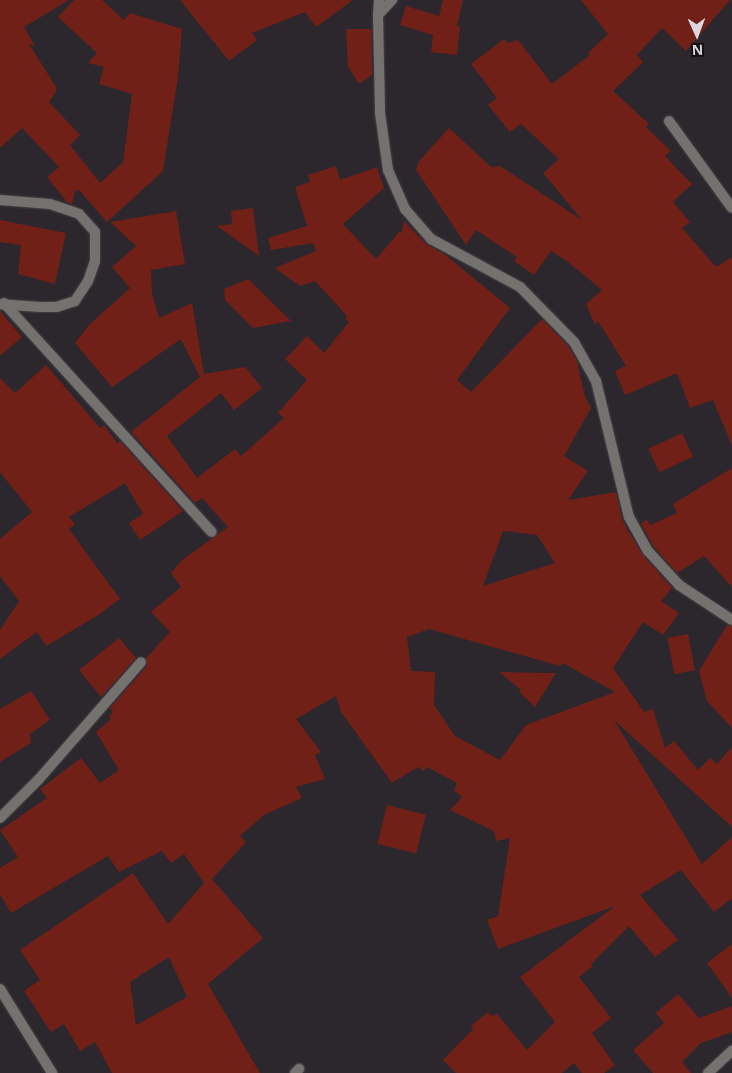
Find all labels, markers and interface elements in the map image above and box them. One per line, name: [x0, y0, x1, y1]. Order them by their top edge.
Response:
north arrow: [672, 10, 722, 60]
text: N: [692, 41, 704, 60]

